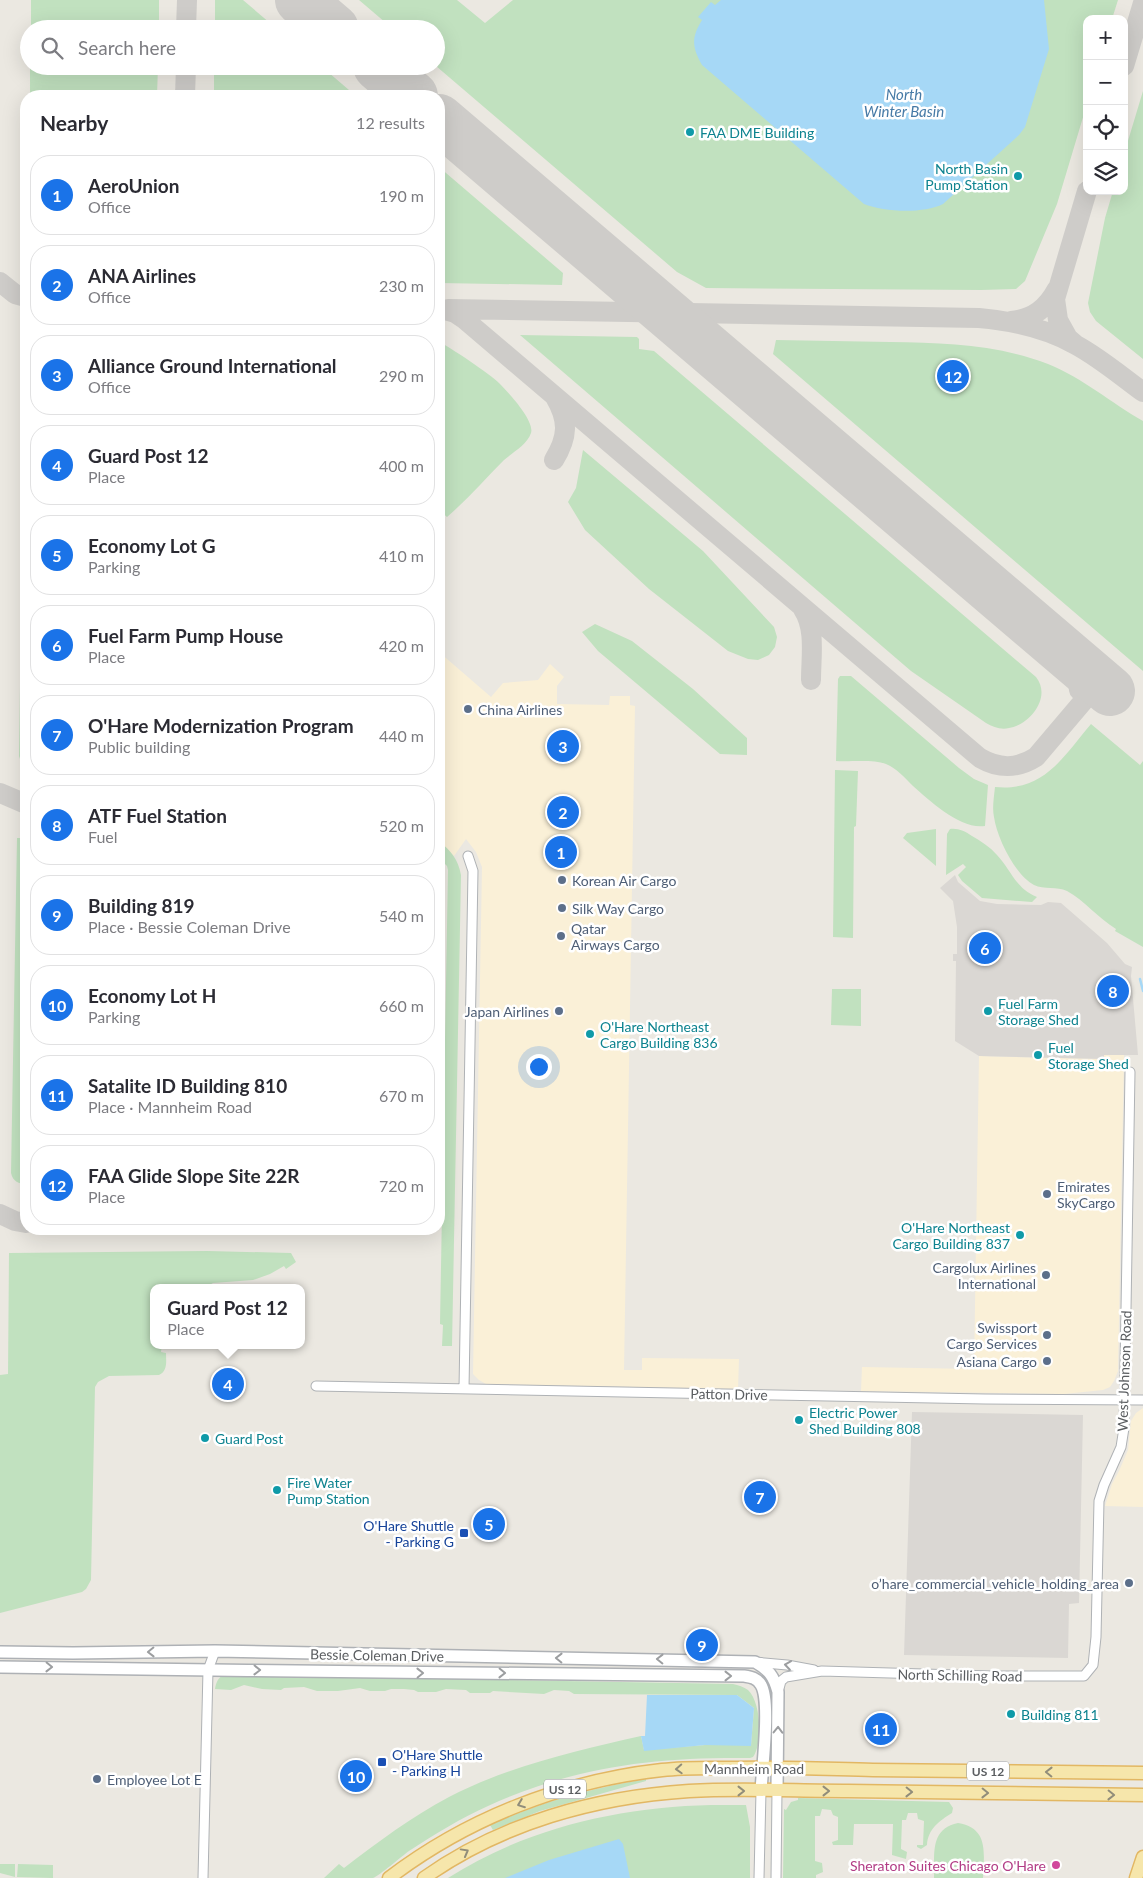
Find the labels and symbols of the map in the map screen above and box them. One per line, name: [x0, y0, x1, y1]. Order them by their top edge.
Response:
water label: North Winter Basin: [864, 85, 944, 120]
place label: FAA DME Building: [700, 124, 814, 141]
marker: FAA DME Building: [684, 126, 696, 138]
place label: North Basin Pump Station: [925, 160, 1008, 193]
marker: North Basin Pump Station: [1012, 170, 1024, 182]
pin: 12: [937, 357, 969, 395]
place label: China Airlines: [478, 701, 562, 718]
marker: China Airlines: [462, 703, 474, 715]
pin: 3: [547, 727, 579, 765]
pin: 2: [547, 793, 579, 831]
pin: 1: [545, 833, 577, 871]
place label: Korean Air Cargo: [572, 872, 676, 889]
marker: Korean Air Cargo: [556, 874, 568, 886]
place label: Silk Way Cargo: [572, 900, 664, 917]
marker: Silk Way Cargo: [556, 902, 568, 914]
place label: Qatar Airways Cargo: [571, 920, 660, 953]
pin: 6: [969, 929, 1001, 967]
marker: Qatar Airways Cargo: [555, 930, 567, 942]
pin: 8: [1097, 972, 1129, 1010]
place label: Fuel Farm Storage Shed: [998, 995, 1079, 1028]
place label: Japan Airlines: [465, 1003, 549, 1020]
marker: Japan Airlines: [553, 1005, 565, 1017]
marker: Fuel Farm Storage Shed: [982, 1005, 994, 1017]
place label: O'Hare Northeast Cargo Building 836: [600, 1018, 718, 1051]
marker: O'Hare Northeast Cargo Building 836: [584, 1028, 596, 1040]
place label: Fuel Storage Shed: [1048, 1039, 1129, 1072]
marker: Fuel Storage Shed: [1032, 1049, 1044, 1061]
your location: [526, 1054, 552, 1080]
place label: Emirates SkyCargo: [1057, 1178, 1115, 1211]
marker: Emirates SkyCargo: [1041, 1188, 1053, 1200]
place label: O'Hare Northeast Cargo Building 837: [892, 1219, 1010, 1252]
marker: O'Hare Northeast Cargo Building 837: [1014, 1229, 1026, 1241]
place label: Cargolux Airlines International: [933, 1259, 1036, 1292]
marker: Cargolux Airlines International: [1040, 1269, 1052, 1281]
street label: West Johnson Road: [1113, 1310, 1135, 1432]
place label: Swissport Cargo Services: [946, 1319, 1037, 1352]
marker: Swissport Cargo Services: [1041, 1329, 1053, 1341]
place label: Asiana Cargo: [956, 1353, 1037, 1370]
marker: Asiana Cargo: [1041, 1355, 1053, 1367]
pin: 4: [212, 1365, 244, 1403]
street label: Patton Drive: [690, 1385, 768, 1403]
place label: Electric Power Shed Building 808: [809, 1404, 921, 1437]
marker: Electric Power Shed Building 808: [793, 1414, 805, 1426]
place label: Guard Post: [215, 1430, 283, 1447]
marker: Guard Post: [199, 1432, 211, 1444]
place label: Fire Water Pump Station: [287, 1474, 370, 1507]
pin: 7: [744, 1478, 776, 1516]
marker: Fire Water Pump Station: [271, 1484, 283, 1496]
pin: 5: [473, 1505, 505, 1543]
place label: O'Hare Shuttle - Parking G: [363, 1517, 454, 1550]
marker: O'Hare Shuttle - Parking G: [458, 1527, 470, 1539]
place label: o’hare_commercial_vehicle_holding_area: [871, 1575, 1119, 1592]
marker: o’hare_commercial_vehicle_holding_area: [1123, 1577, 1135, 1589]
pin: 9: [686, 1626, 718, 1664]
street label: Bessie Coleman Drive: [310, 1645, 444, 1665]
one-way arrow: [147, 1647, 154, 1657]
one-way arrow: [554, 1653, 562, 1663]
one-way arrow: [655, 1654, 663, 1665]
one-way arrow: [784, 1661, 793, 1671]
one-way arrow: [45, 1662, 53, 1672]
one-way arrow: [253, 1665, 261, 1676]
street label: North Schilling Road: [897, 1665, 1023, 1685]
one-way arrow: [416, 1668, 424, 1678]
one-way arrow: [498, 1668, 506, 1678]
one-way arrow: [724, 1671, 732, 1681]
place label: Building 811: [1021, 1706, 1099, 1723]
marker: Building 811: [1005, 1708, 1017, 1720]
pin: 11: [865, 1710, 897, 1748]
one-way arrow: [773, 1726, 783, 1734]
place label: O'Hare Shuttle - Parking H: [392, 1746, 483, 1779]
marker: O'Hare Shuttle - Parking H: [376, 1756, 388, 1768]
pin: 10: [340, 1757, 372, 1795]
street label: Mannheim Road: [704, 1760, 804, 1777]
road number: US 12: [967, 1762, 1009, 1780]
one-way arrow: [674, 1763, 682, 1774]
one-way arrow: [1044, 1767, 1052, 1777]
place label: Employee Lot E: [107, 1771, 202, 1788]
marker: Employee Lot E: [91, 1773, 103, 1785]
road number: US 12: [544, 1780, 586, 1798]
one-way arrow: [738, 1785, 746, 1796]
one-way arrow: [822, 1786, 830, 1796]
one-way arrow: [906, 1787, 914, 1797]
one-way arrow: [982, 1788, 989, 1798]
one-way arrow: [1108, 1790, 1115, 1800]
one-way arrow: [517, 1798, 525, 1808]
one-way arrow: [460, 1848, 469, 1858]
place label: Sheraton Suites Chicago O'Hare: [850, 1857, 1046, 1874]
marker: Sheraton Suites Chicago O'Hare: [1050, 1859, 1062, 1871]

